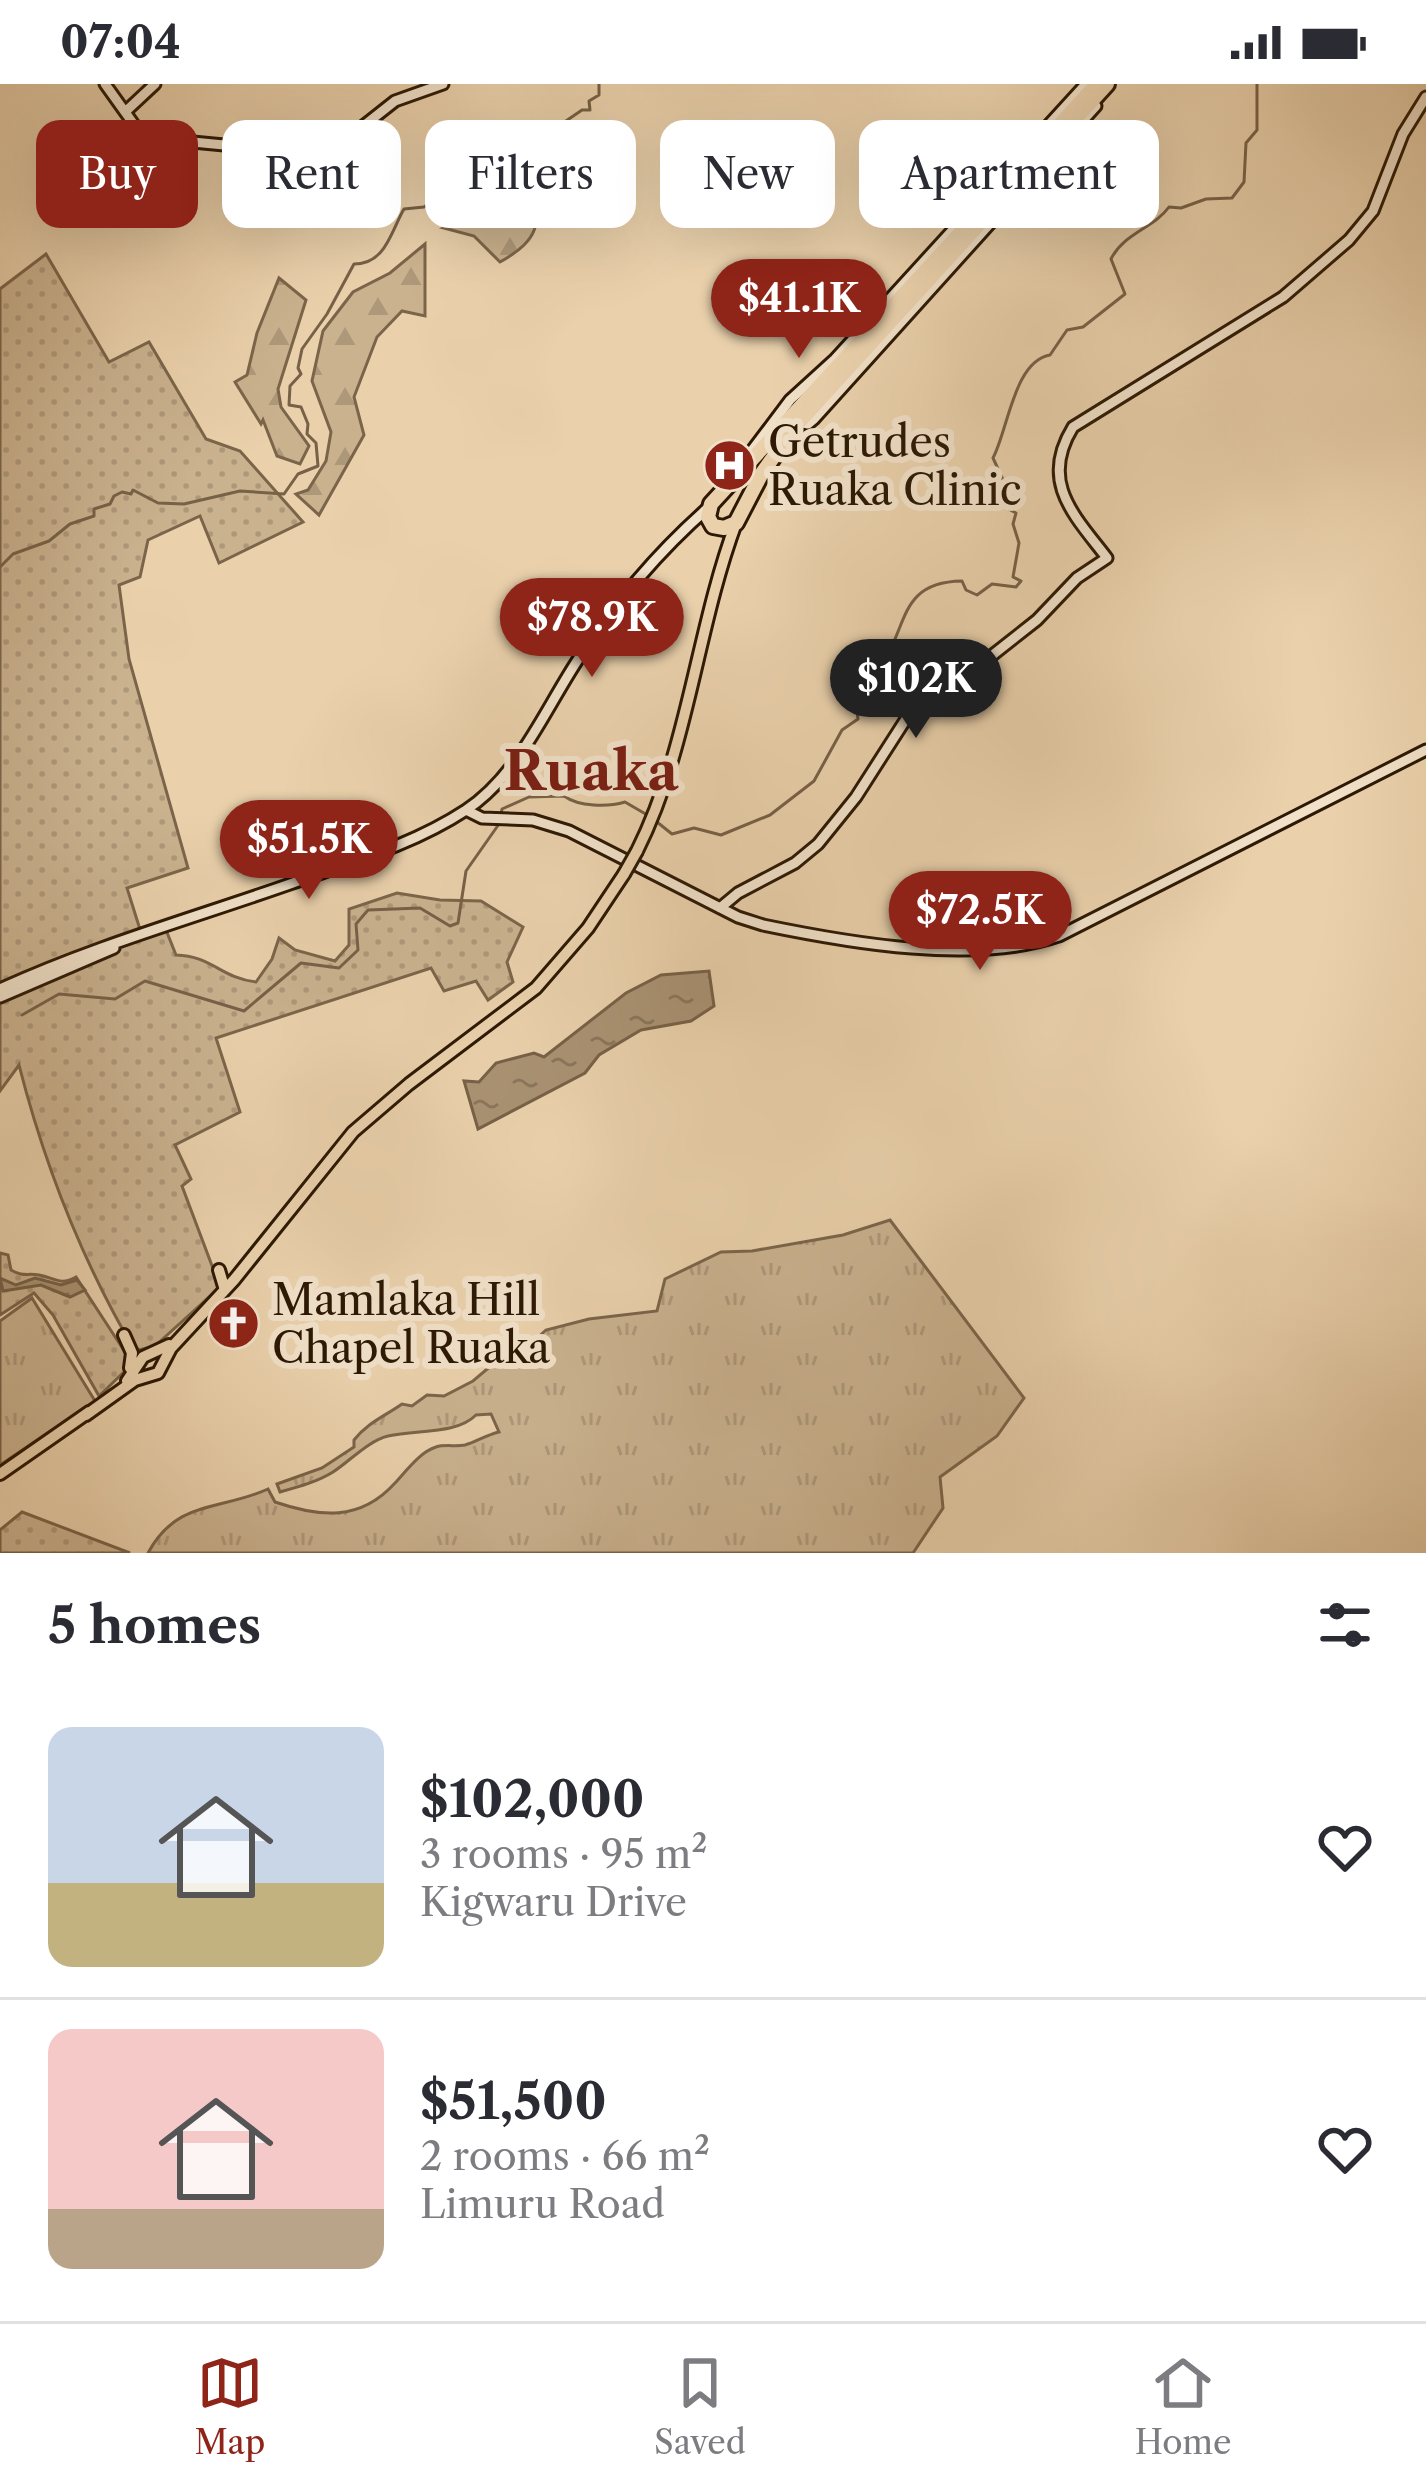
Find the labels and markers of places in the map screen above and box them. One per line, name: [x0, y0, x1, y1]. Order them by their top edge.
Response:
pin: $41.1K: [701, 259, 897, 361]
place label: Getrudes Ruaka Clinic: [768, 416, 1022, 516]
hospital icon: Getrudes Ruaka Clinic: [701, 438, 757, 494]
pin: $78.9K: [494, 578, 690, 680]
pin: $102K: [832, 639, 1000, 741]
pin: $51.5K: [211, 800, 407, 902]
pin: $72.5K: [882, 871, 1078, 973]
place label: Mamlaka Hill Chapel Ruaka: [272, 1274, 551, 1374]
church icon: Mamlaka Hill Chapel Ruaka: [205, 1296, 261, 1352]

